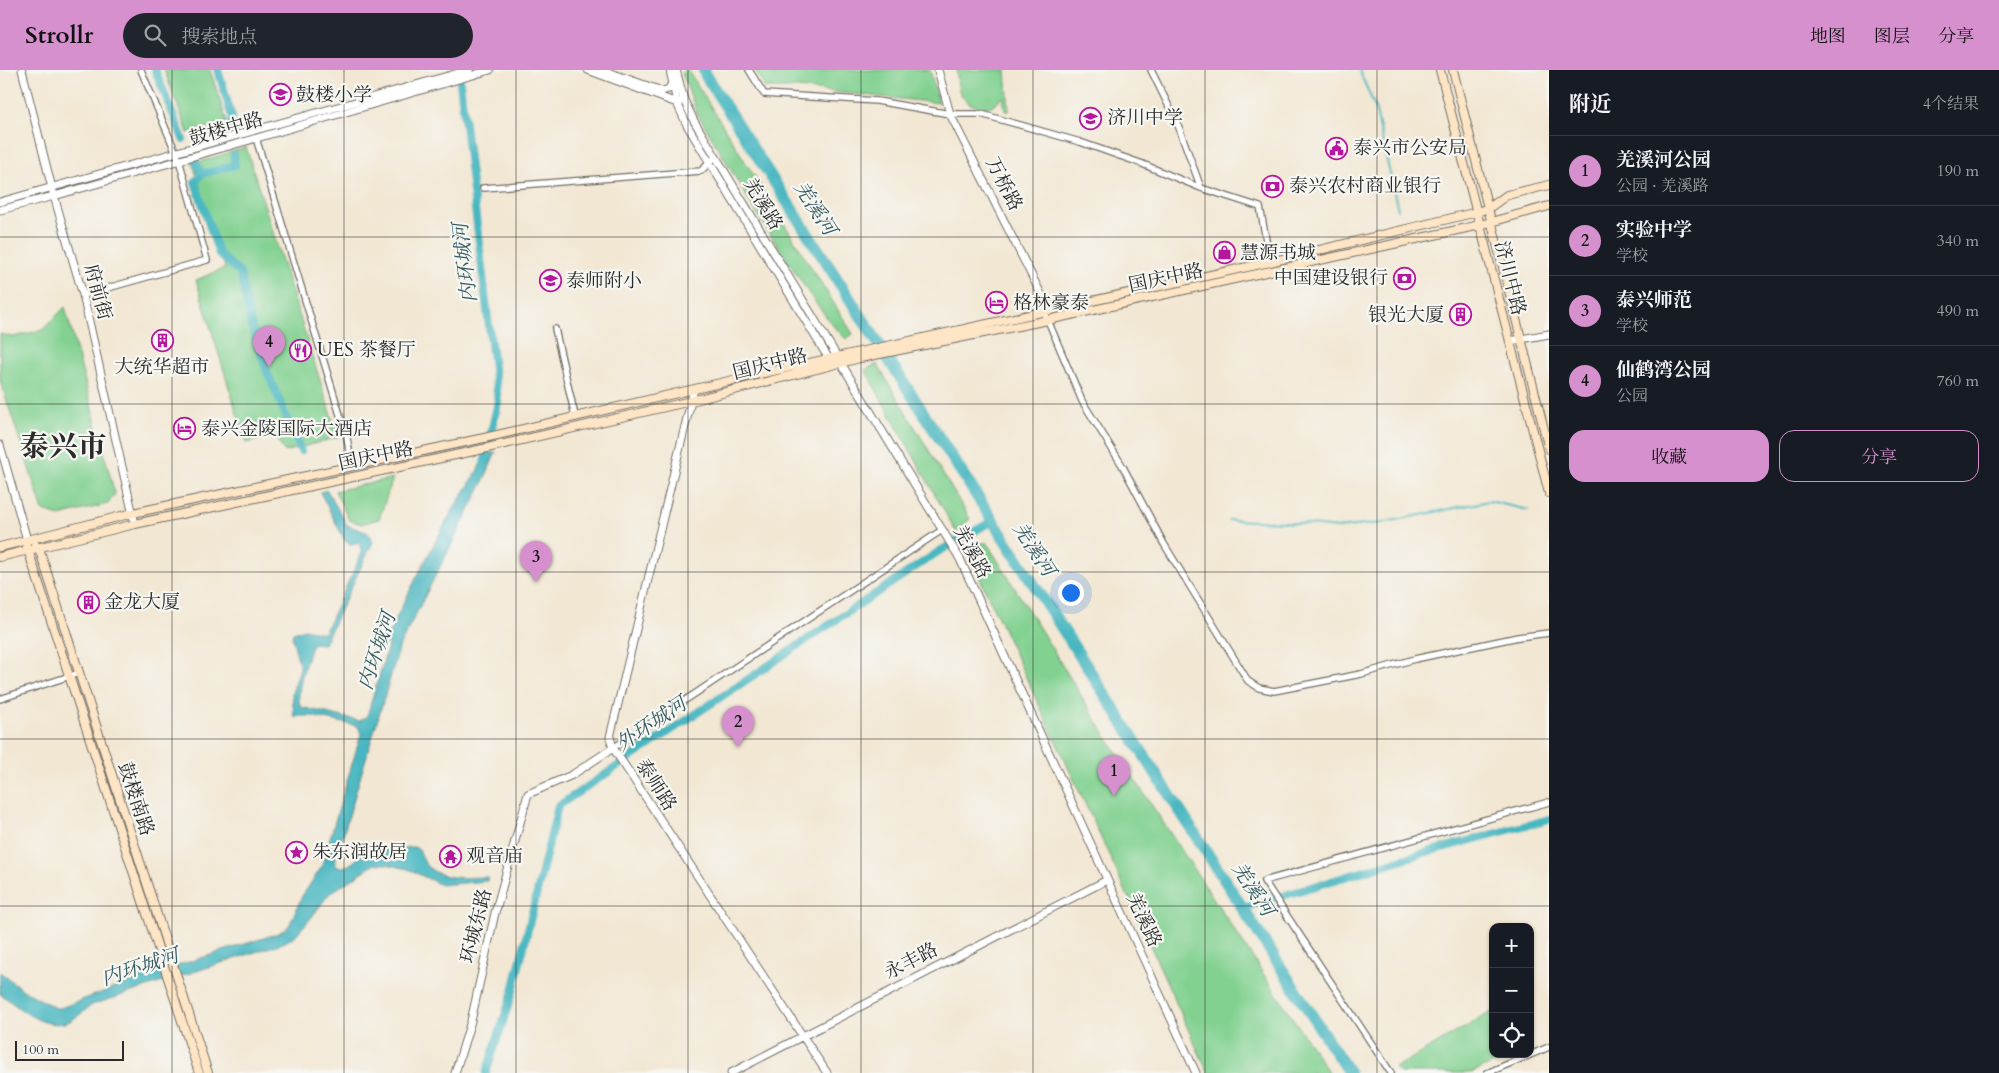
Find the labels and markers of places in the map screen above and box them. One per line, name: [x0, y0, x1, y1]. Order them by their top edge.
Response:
place label: 鼓楼小学: [296, 82, 372, 108]
school or university icon: 鼓楼小学: [268, 83, 292, 107]
place label: 济川中学: [1107, 105, 1183, 131]
school or university icon: 济川中学: [1079, 106, 1103, 130]
place label: 泰兴市公安局: [1353, 135, 1467, 161]
public building icon: 泰兴市公安局: [1325, 136, 1349, 160]
place label: 泰兴农村商业银行: [1289, 173, 1441, 199]
bank icon: 泰兴农村商业银行: [1261, 174, 1285, 198]
place label: 慧源书城: [1240, 240, 1316, 266]
shop icon: 慧源书城: [1212, 241, 1236, 265]
place label: 中国建设银行: [1274, 265, 1388, 291]
bank icon: 中国建设银行: [1392, 266, 1416, 290]
place label: 泰师附小: [566, 268, 642, 294]
school or university icon: 泰师附小: [538, 269, 562, 293]
place label: 格林豪泰: [1013, 290, 1089, 316]
hotel icon: 格林豪泰: [985, 291, 1009, 315]
place label: 银光大厦: [1368, 302, 1444, 328]
building icon: 银光大厦: [1448, 303, 1472, 327]
pin: 4: [253, 326, 285, 367]
building icon: 大统华超市: [150, 329, 174, 353]
place label: UES 茶餐厅: [317, 337, 416, 363]
restaurant icon: UES 茶餐厅: [289, 338, 313, 362]
place label: 大统华超市: [114, 354, 210, 380]
place label: 泰兴金陵国际大酒店: [201, 416, 372, 442]
hotel icon: 泰兴金陵国际大酒店: [173, 417, 197, 441]
pin: 3: [520, 541, 552, 582]
place label: 金龙大厦: [104, 589, 180, 615]
building icon: 金龙大厦: [76, 590, 100, 614]
pin: 2: [722, 706, 754, 747]
pin: 1: [1098, 755, 1130, 796]
place label: 朱东润故居: [312, 839, 407, 865]
place icon: 朱东润故居: [284, 840, 308, 864]
place label: 观音庙: [466, 843, 523, 869]
temple icon: 观音庙: [438, 844, 462, 868]

